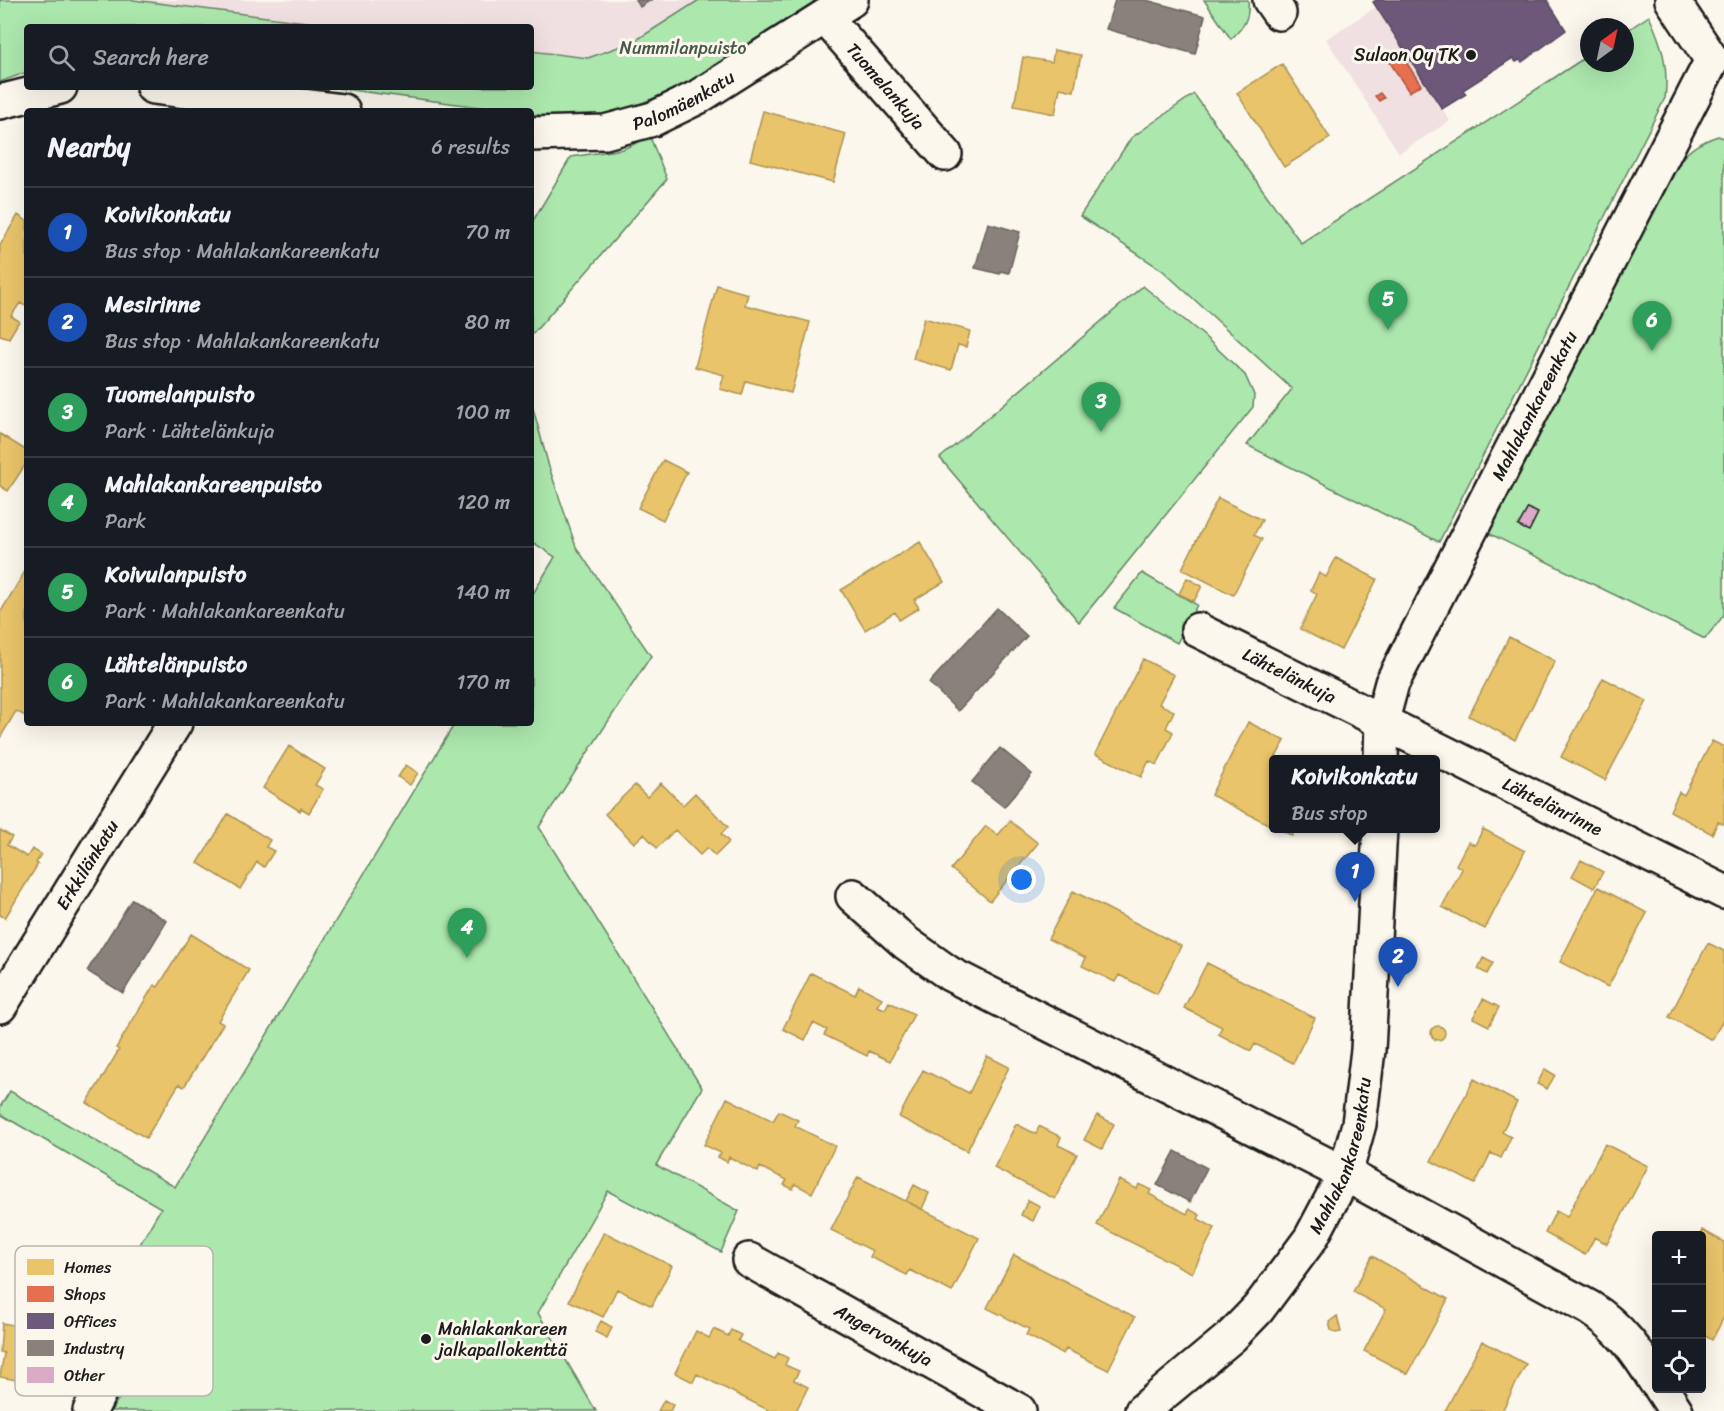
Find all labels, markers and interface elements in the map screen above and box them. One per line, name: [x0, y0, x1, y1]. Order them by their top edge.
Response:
north arrow: [1580, 18, 1634, 72]
search box: [24, 24, 534, 90]
park label: Nummilanpuisto: [620, 32, 747, 64]
street label: Tuomelankuja: [838, 35, 933, 137]
text: Search here: [93, 38, 209, 77]
place label: Sulaon Oy TK: [1354, 39, 1460, 71]
icon: search: [45, 41, 78, 74]
marker: Sulaon Oy TK: [1464, 48, 1478, 62]
street label: Palomäenkatu: [629, 61, 742, 140]
text: Nearby: [48, 124, 130, 170]
text: 6 results: [431, 130, 510, 165]
text: Koivikonkatu: [105, 195, 231, 234]
text: 1: [63, 215, 72, 250]
text: 70 m: [465, 215, 510, 250]
text: Bus stop · Mahlakankareenkatu: [105, 234, 380, 269]
pin: 5: [1368, 280, 1408, 330]
text: Mesirinne: [105, 285, 201, 324]
pin: 6: [1632, 302, 1672, 351]
text: 2: [62, 305, 73, 340]
text: 80 m: [465, 305, 510, 340]
text: Bus stop · Mahlakankareenkatu: [105, 324, 380, 359]
street label: Mahlakankareenkatu: [1482, 325, 1586, 486]
text: Tuomelanpuisto: [105, 375, 255, 414]
pin: 3: [1082, 382, 1120, 432]
text: 3: [62, 395, 73, 430]
text: 100 m: [456, 395, 510, 430]
text: Park · Lähtelänkuja: [105, 414, 274, 449]
text: Mahlakankareenpuisto: [105, 465, 322, 504]
text: 4: [61, 485, 74, 520]
text: 120 m: [457, 485, 510, 520]
text: Park: [105, 504, 146, 539]
text: Koivulanpuisto: [105, 555, 247, 594]
text: 5: [61, 575, 74, 610]
text: 140 m: [456, 575, 510, 610]
text: Park · Mahlakankareenkatu: [105, 594, 345, 629]
street label: Lähtelänkuja: [1237, 639, 1342, 712]
text: Lähtelänpuisto: [105, 645, 247, 684]
text: 6: [62, 665, 73, 700]
text: 170 m: [457, 665, 510, 700]
text: Park · Mahlakankareenkatu: [105, 684, 345, 719]
popup: [1269, 755, 1440, 833]
text: Koivikonkatu: [1292, 757, 1417, 796]
street label: Lähtelänrinne: [1497, 768, 1608, 845]
text: Bus stop: [1292, 796, 1367, 831]
street label: Erkkilänkatu: [47, 813, 128, 916]
pin: 1: [1336, 852, 1374, 902]
your location: [1007, 865, 1036, 894]
pin: 4: [448, 908, 486, 958]
pin: 2: [1378, 938, 1418, 987]
street label: Mahlakankareenkatu: [1300, 1075, 1381, 1240]
map controls: [1652, 1231, 1706, 1393]
button: +: [1652, 1231, 1706, 1285]
legend: [15, 1246, 213, 1396]
text: Homes: [64, 1253, 112, 1282]
text: Shops: [64, 1280, 106, 1309]
button: −: [1652, 1285, 1706, 1339]
street label: Angervonkuja: [827, 1294, 939, 1376]
text: Offices: [64, 1307, 117, 1336]
place label: Mahlakankareen jalkapallokenttä: [434, 1313, 568, 1366]
marker: Mahlakankareen jalkapallokenttä: [419, 1332, 433, 1346]
text: Industry: [63, 1334, 125, 1363]
button: locate: [1652, 1339, 1706, 1393]
text: Other: [64, 1361, 106, 1390]

